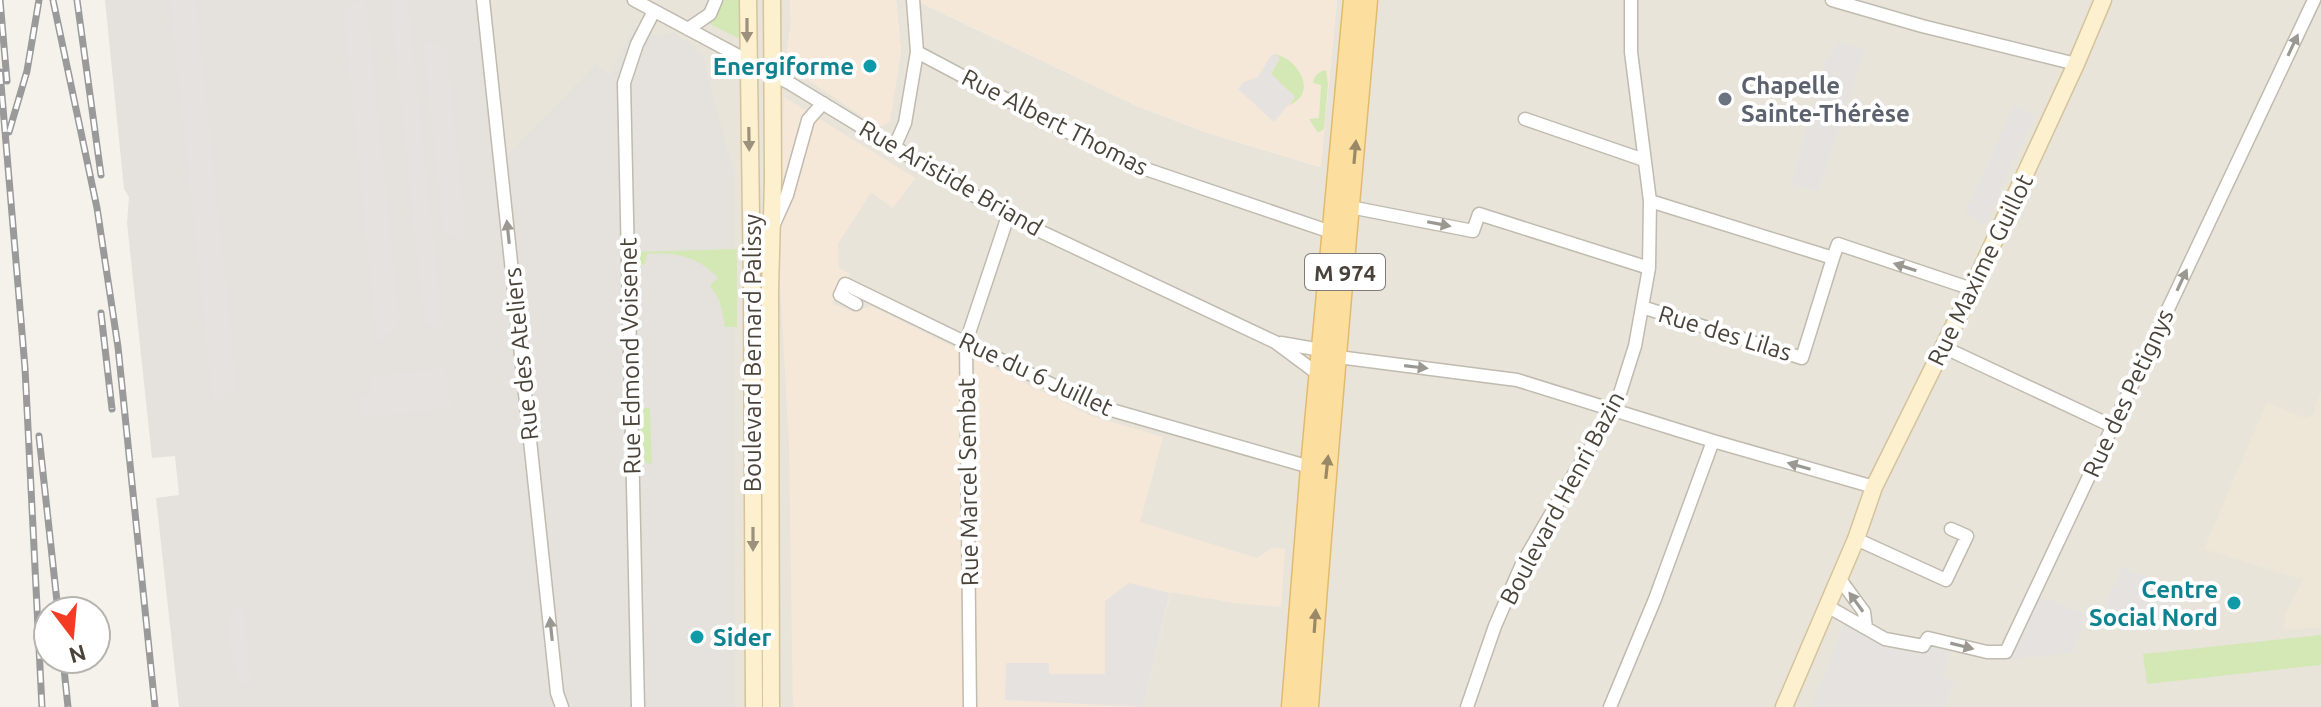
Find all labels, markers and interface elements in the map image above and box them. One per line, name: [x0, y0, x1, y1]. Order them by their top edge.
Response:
one-way arrow: [741, 18, 754, 43]
one-way arrow: [2286, 33, 2300, 56]
place label: Energiforme: [713, 53, 854, 80]
marker: Energiforme: [861, 57, 879, 75]
street label: Rue Albert Thomas: [957, 63, 1153, 181]
place label: Chapelle Sainte-Thérèse: [1741, 72, 1910, 127]
marker: Chapelle Sainte-Thérèse: [1716, 90, 1734, 108]
street label: Rue Aristide Briand: [855, 115, 1047, 241]
one-way arrow: [743, 127, 756, 152]
one-way arrow: [1349, 139, 1362, 164]
street label: Rue Maxime Guillot: [1922, 169, 2038, 370]
street label: Boulevard Bernard Palissy: [739, 213, 766, 492]
one-way arrow: [501, 219, 514, 244]
one-way arrow: [1427, 219, 1452, 231]
street label: Rue Edmond Voisenet: [614, 237, 646, 475]
road number: M 974: [1305, 254, 1385, 290]
one-way arrow: [1893, 260, 1917, 272]
street label: Rue des Ateliers: [498, 266, 544, 442]
one-way arrow: [2175, 268, 2189, 291]
street label: Rue des Lilas: [1655, 300, 1795, 366]
street label: Rue des Petignys: [2077, 305, 2179, 481]
street label: Rue du 6 Juillet: [955, 327, 1118, 422]
one-way arrow: [1404, 361, 1429, 374]
street label: Rue Marcel Sembat: [953, 377, 983, 586]
street label: Boulevard Henri Bazin: [1494, 387, 1630, 609]
one-way arrow: [1321, 454, 1334, 479]
one-way arrow: [1787, 459, 1812, 471]
one-way arrow: [747, 527, 759, 552]
place label: Centre Social Nord: [2089, 576, 2218, 631]
one-way arrow: [1849, 591, 1864, 612]
marker: Centre Social Nord: [2225, 594, 2243, 612]
north arrow: [32, 595, 112, 675]
one-way arrow: [1309, 608, 1322, 633]
one-way arrow: [544, 617, 557, 642]
place label: Sider: [713, 624, 772, 651]
marker: Sider: [688, 628, 706, 646]
text: N: [66, 640, 89, 669]
one-way arrow: [1950, 641, 1975, 653]

